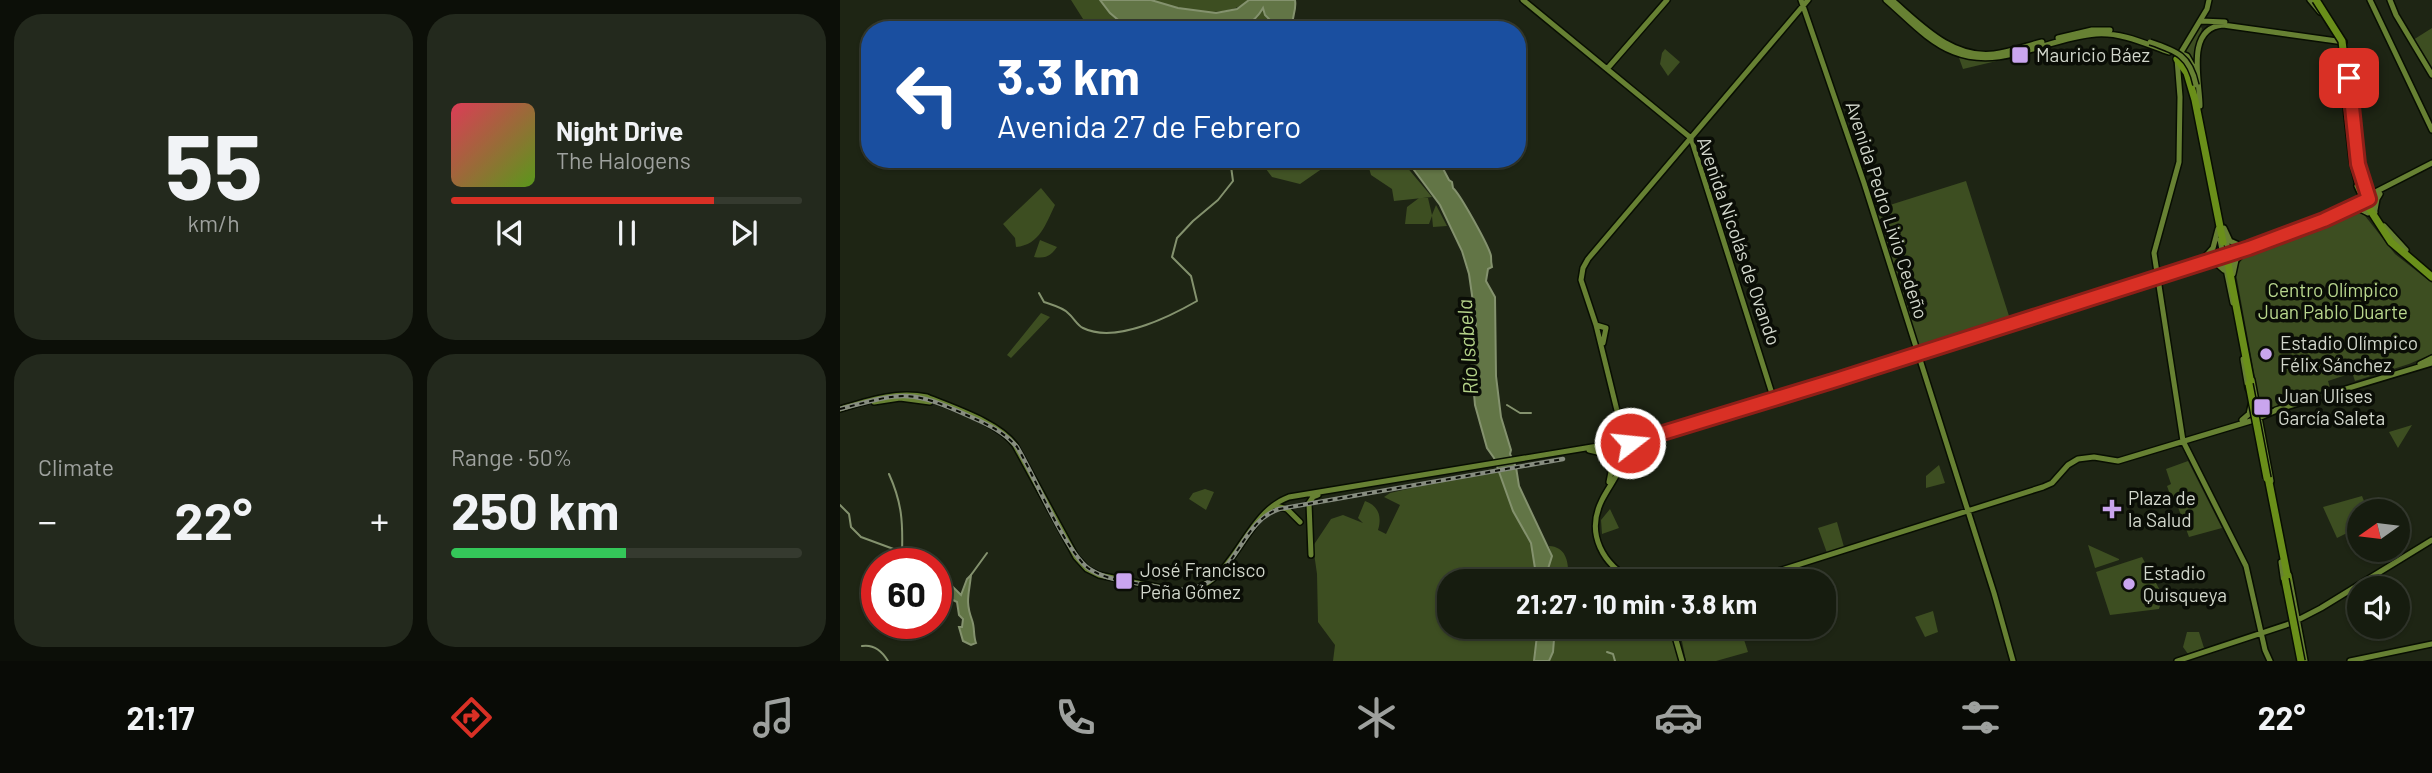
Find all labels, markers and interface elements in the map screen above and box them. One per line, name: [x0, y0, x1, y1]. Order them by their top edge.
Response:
place label: Mauricio Báez: [2036, 43, 2150, 66]
marker: Mauricio Báez: [2010, 45, 2030, 65]
text: 3.3 km: [997, 46, 1140, 105]
pin: [2319, 48, 2379, 108]
icon: left: [882, 49, 973, 140]
icon: arrive: [2330, 59, 2368, 97]
street label: Avenida Pedro Livio Cedeño: [1841, 98, 1934, 322]
text: Avenida 27 de Febrero: [997, 106, 1301, 144]
text: 55: [164, 109, 263, 218]
text: Night Drive: [556, 115, 683, 146]
street label: Avenida Nicolás de Ovando: [1693, 133, 1786, 348]
text: The Halogens: [556, 146, 691, 174]
text: km/h: [187, 209, 240, 237]
icon: previous: [491, 214, 529, 252]
icon: pause: [608, 214, 646, 252]
icon: next: [725, 214, 763, 252]
park label: Centro Olímpico Juan Pablo Duarte: [2258, 278, 2408, 323]
water label: Río Isabela: [1451, 298, 1482, 396]
place label: Estadio Olímpico Félix Sánchez: [2280, 331, 2418, 376]
marker: Estadio Olímpico Félix Sánchez: [2258, 346, 2274, 362]
place label: Juan Ulises García Saleta: [2278, 384, 2385, 429]
marker: Juan Ulises García Saleta: [2252, 397, 2272, 417]
position arrow: [1593, 406, 1667, 480]
text: Range · 50%: [451, 443, 572, 471]
text: Climate: [38, 453, 114, 481]
text: 250 km: [451, 478, 619, 540]
place label: Plaza de la Salud: [2128, 486, 2196, 531]
text: 22°: [175, 488, 252, 550]
text: −: [38, 497, 57, 543]
text: +: [370, 497, 389, 543]
marker: Plaza de la Salud: [2102, 499, 2122, 519]
north arrow: [2347, 499, 2410, 562]
map controls: [2347, 499, 2410, 639]
speed limit sign: 60: [861, 548, 952, 639]
place label: José Francisco Peña Gómez: [1140, 558, 1266, 603]
place label: Estadio Quisqueya: [2143, 561, 2227, 606]
marker: José Francisco Peña Gómez: [1114, 571, 1134, 591]
marker: Estadio Quisqueya: [2121, 576, 2137, 592]
button: sound: [2347, 576, 2410, 639]
text: 21:27 · 10 min · 3.8 km: [1516, 588, 1757, 619]
icon: directions: [447, 693, 496, 742]
icon: music: [749, 693, 798, 742]
icon: phone: [1051, 693, 1100, 742]
icon: climate: [1352, 693, 1401, 742]
icon: car: [1654, 693, 1703, 742]
icon: filters: [1956, 693, 2005, 742]
text: 21:17: [126, 698, 194, 736]
text: 22°: [2258, 698, 2306, 736]

